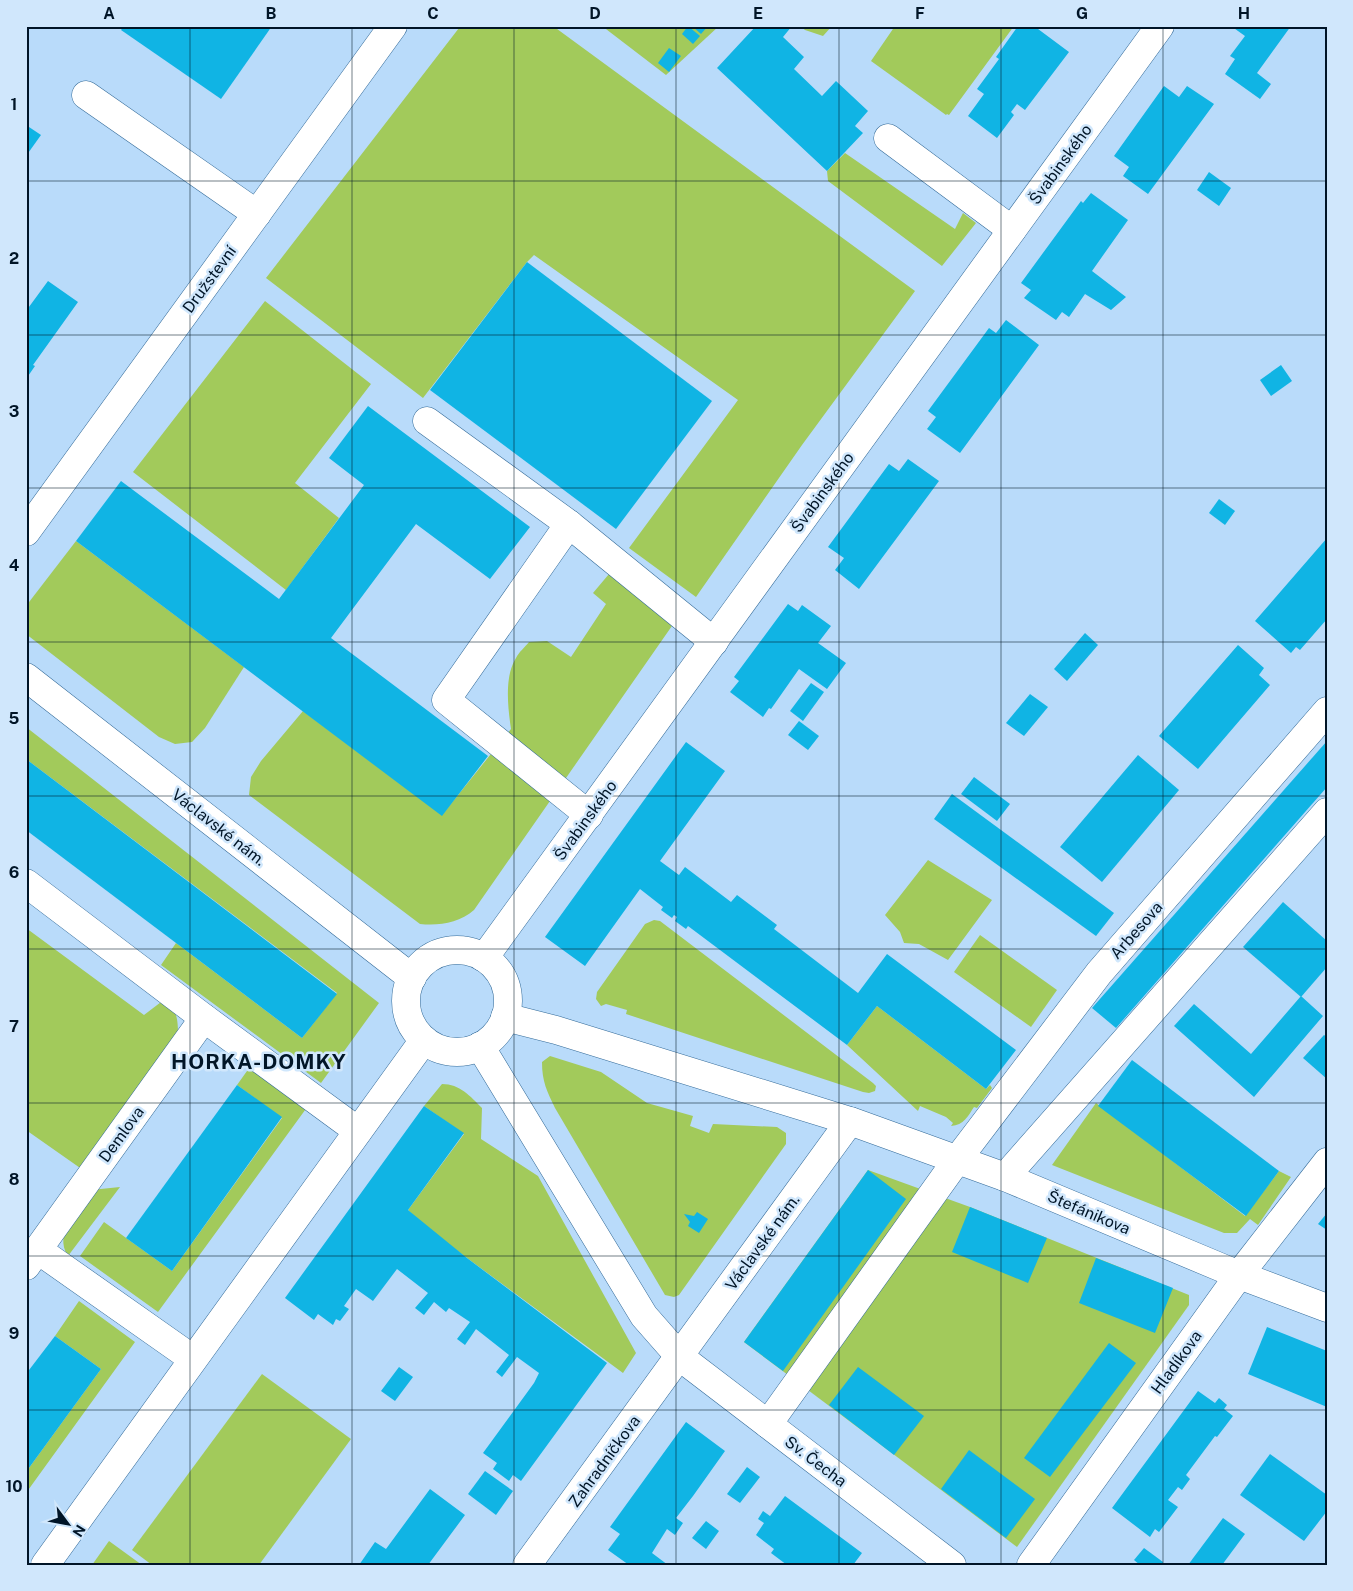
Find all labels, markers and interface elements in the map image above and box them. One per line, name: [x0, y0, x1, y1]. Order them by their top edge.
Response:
text: A: [103, 4, 115, 23]
text: B: [266, 4, 277, 23]
text: C: [427, 4, 439, 23]
text: D: [589, 4, 601, 23]
text: E: [753, 4, 763, 23]
text: F: [915, 4, 925, 23]
text: G: [1076, 4, 1088, 23]
text: H: [1238, 4, 1250, 23]
text: 1: [11, 95, 17, 114]
street label: Švabinského: [1024, 120, 1096, 208]
street label: Družstevní: [179, 241, 241, 317]
text: 2: [9, 249, 19, 268]
text: 3: [9, 402, 19, 421]
street label: Švabinského: [786, 448, 858, 536]
text: 4: [9, 556, 20, 575]
text: 5: [9, 709, 20, 728]
street label: Švabinského: [549, 776, 621, 864]
street label: Václavské nám.: [168, 785, 269, 870]
text: 6: [9, 863, 19, 882]
street label: Arbesova: [1106, 898, 1166, 963]
text: 7: [9, 1017, 19, 1036]
district label: HORKA-DOMKY: [171, 1049, 347, 1074]
street label: Demlova: [95, 1103, 148, 1166]
text: 8: [9, 1170, 20, 1189]
street label: Štefánikova: [1045, 1186, 1133, 1238]
street label: Václavské nám.: [721, 1191, 804, 1294]
text: 9: [9, 1324, 19, 1343]
street label: Hladíkova: [1147, 1327, 1206, 1398]
street label: Zahradníčkova: [565, 1412, 644, 1511]
street label: Sv. Čecha: [781, 1431, 851, 1491]
text: 10: [5, 1477, 23, 1496]
north arrow: [42, 1498, 92, 1548]
text: N: [69, 1522, 89, 1540]

